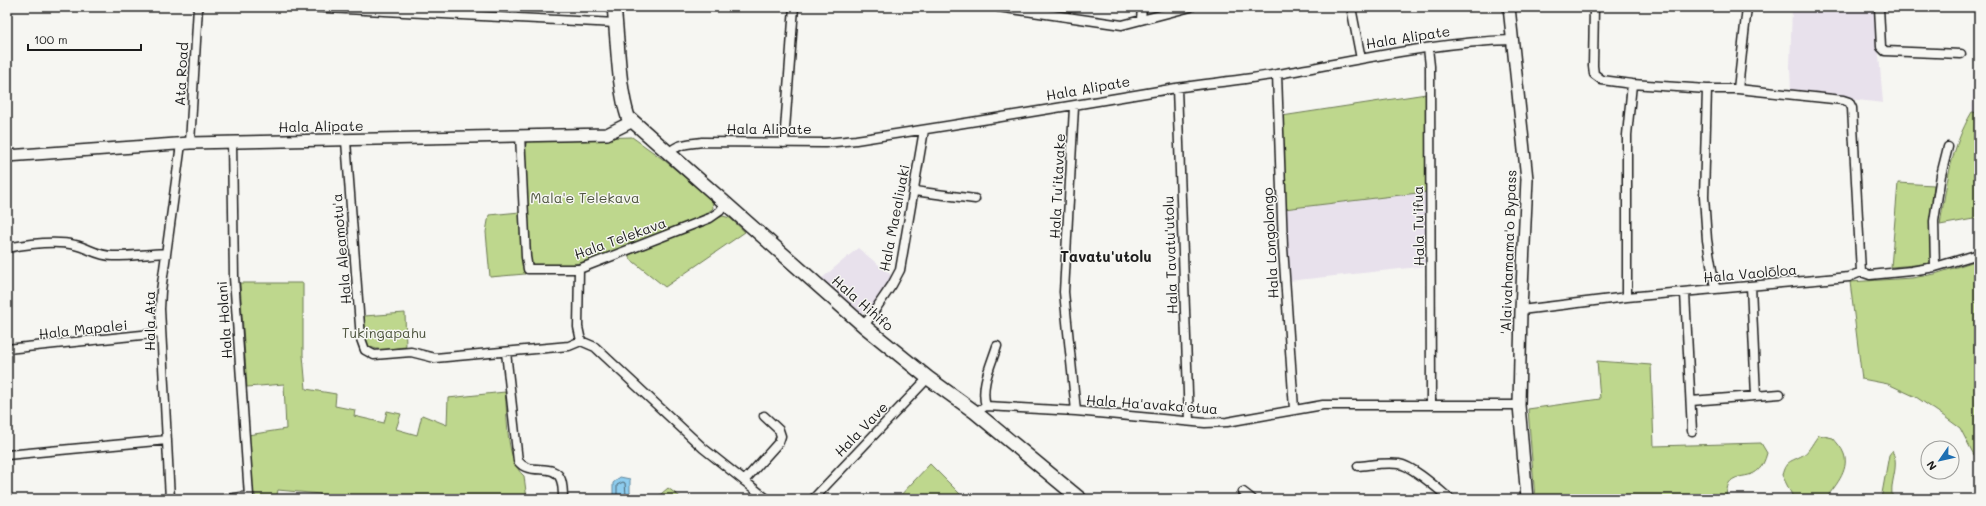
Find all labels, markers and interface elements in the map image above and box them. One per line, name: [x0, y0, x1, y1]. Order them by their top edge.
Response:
street label: Hala Alipate: [1364, 21, 1452, 53]
scale bar: [28, 26, 141, 52]
text: 100 m: [34, 31, 68, 47]
street label: Ata Road: [170, 41, 192, 106]
street label: Hala Alipate: [1044, 71, 1132, 105]
street label: Hala Alipate: [278, 116, 364, 136]
street label: Hala Alipate: [726, 119, 812, 138]
street label: Hala Tu'itavake: [1045, 133, 1069, 239]
street label: Hala Maealiuaki: [874, 163, 914, 273]
street label: 'Alaivahamama'o Bypass: [1496, 169, 1520, 335]
street label: Hala Tu'ifua: [1408, 186, 1428, 266]
street label: Hala Longolongo: [1258, 187, 1282, 299]
park label: Mala'e Telekava: [530, 188, 640, 207]
street label: Hala Aleamotu'a: [327, 193, 355, 305]
street label: Hala Tavatu'utolu: [1158, 196, 1182, 314]
street label: Hala Telekava: [571, 213, 669, 263]
district label: Tavatu'utolu: [1060, 246, 1152, 266]
street label: Hala Vaolōloa: [1702, 259, 1798, 287]
street label: Hala Hihifo: [828, 271, 898, 335]
street label: Hala Holani: [212, 280, 236, 360]
street label: Hala Ata: [140, 291, 159, 351]
street label: Hala Mapalei: [38, 315, 128, 343]
park label: Tukingapahu: [342, 323, 426, 342]
street label: Hala Ha'avaka'otua: [1085, 390, 1219, 418]
street label: Hala Vave: [830, 398, 892, 460]
north arrow: [1920, 440, 1960, 480]
text: N: [1923, 458, 1940, 474]

